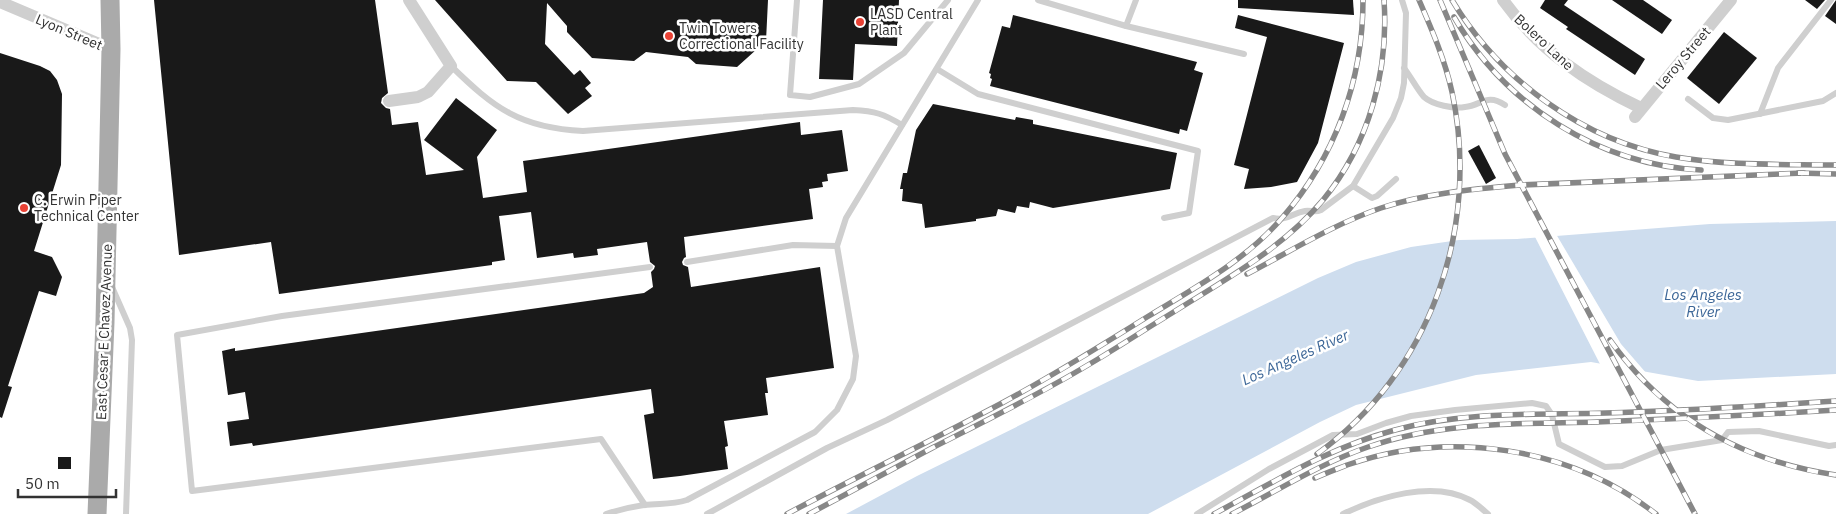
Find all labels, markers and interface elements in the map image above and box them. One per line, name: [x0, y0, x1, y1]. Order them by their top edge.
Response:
place label: LASD Central Plant: [870, 5, 953, 39]
street label: Lyon Street: [33, 10, 105, 54]
street label: Bolero Lane: [1511, 10, 1578, 74]
marker: LASD Central Plant: [854, 16, 866, 28]
place label: Twin Towers Correctional Facility: [679, 19, 804, 53]
street label: Leroy Street: [1652, 23, 1714, 93]
marker: Twin Towers Correctional Facility: [663, 30, 675, 42]
place label: C. Erwin Piper Technical Center: [34, 191, 139, 225]
marker: C. Erwin Piper Technical Center: [18, 202, 30, 214]
street label: East Cesar E Chavez Avenue: [92, 243, 116, 420]
water label: Los Angeles River: [1664, 285, 1742, 321]
water label: Los Angeles River: [1239, 325, 1352, 389]
scale bar: [18, 466, 115, 498]
text: 50 m: [25, 474, 60, 493]

